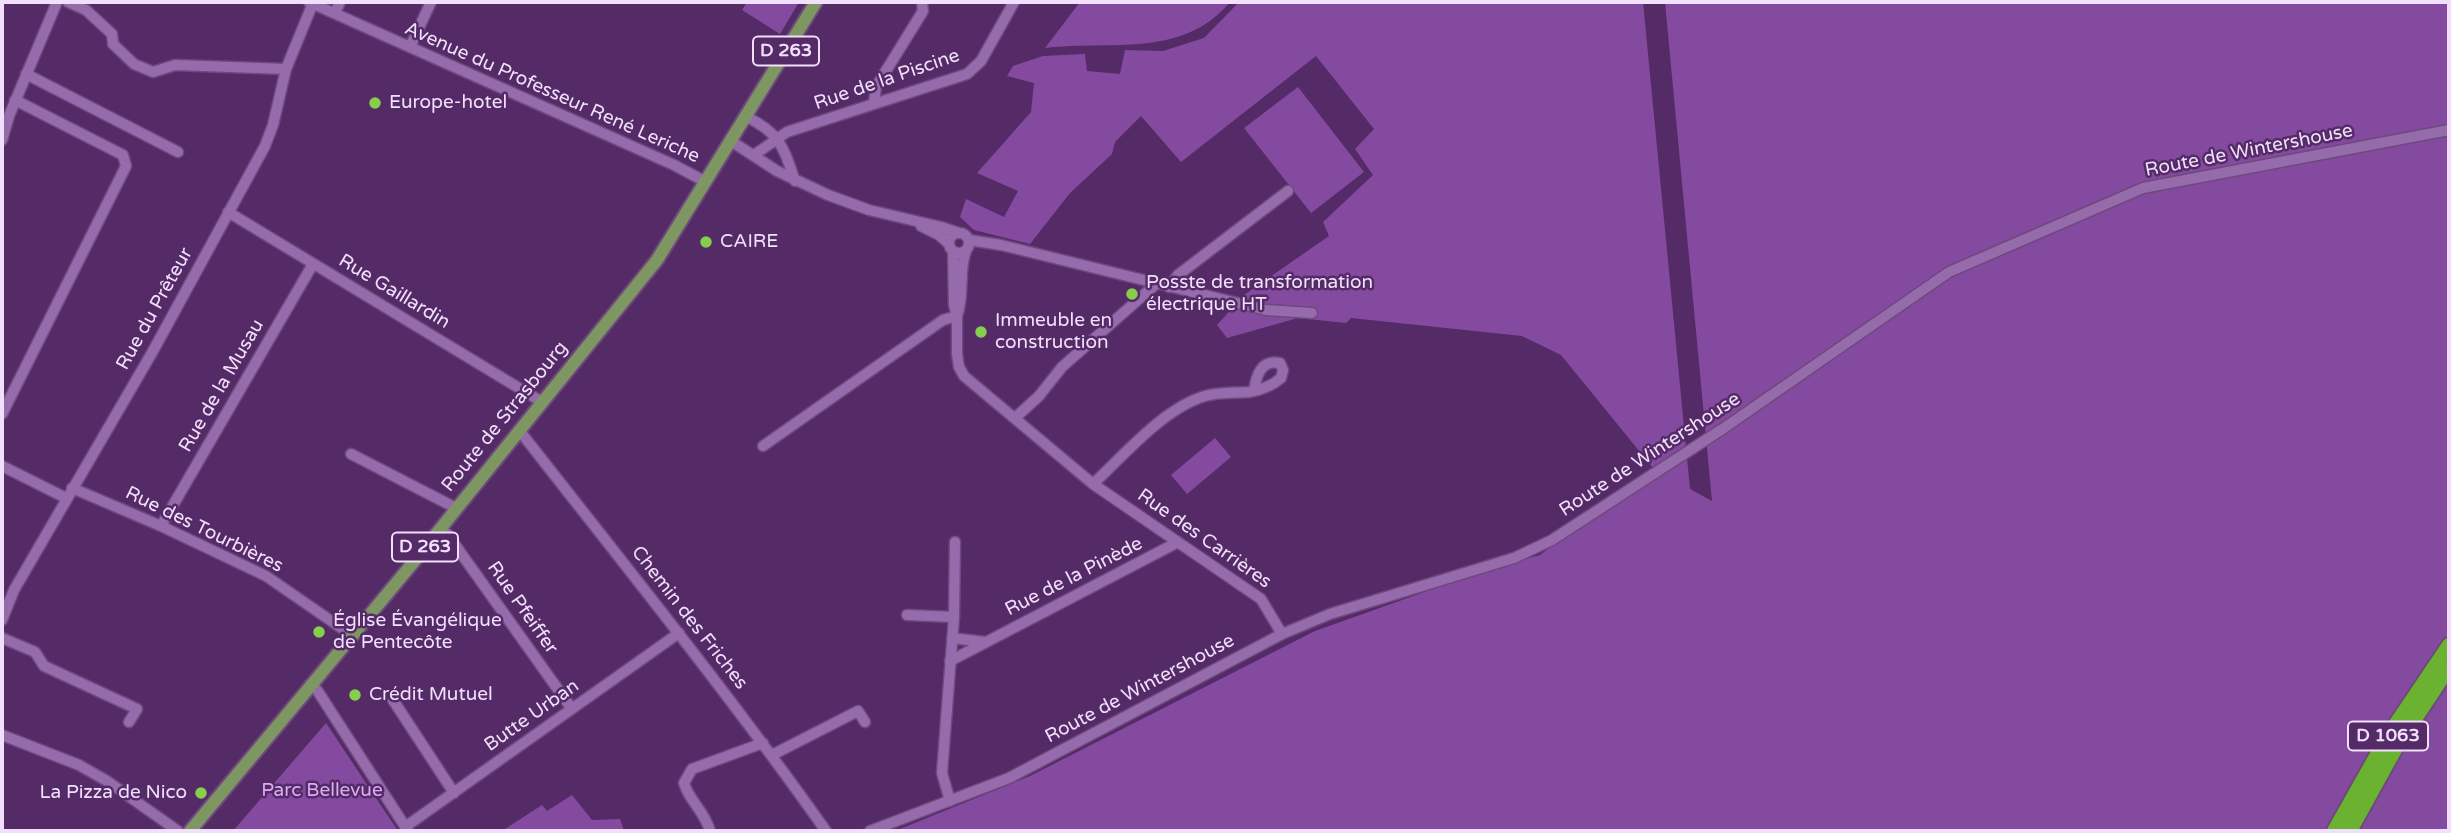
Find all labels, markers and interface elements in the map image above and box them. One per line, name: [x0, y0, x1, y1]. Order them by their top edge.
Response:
street label: Avenue du Professeur René Leriche: [401, 17, 703, 169]
road number: D 263: [753, 36, 819, 66]
street label: Rue de la Piscine: [811, 44, 963, 116]
place label: Europe-hotel: [389, 92, 507, 114]
marker: Europe-hotel: [367, 95, 383, 111]
street label: Route de Wintershouse: [2143, 120, 2355, 182]
place label: CAIRE: [720, 231, 778, 253]
marker: CAIRE: [698, 234, 714, 250]
street label: Rue du Prêteur: [112, 244, 198, 374]
street label: Rue Gaillardin: [334, 250, 454, 334]
place label: Posste de transformation électrique HT: [1146, 272, 1373, 316]
marker: Posste de transformation électrique HT: [1124, 286, 1140, 302]
place label: Immeuble en construction: [995, 310, 1112, 354]
street label: Rue de la Musau: [175, 315, 269, 457]
marker: Immeuble en construction: [973, 324, 989, 340]
street label: Route de Strasbourg: [437, 337, 573, 497]
street label: Route de Wintershouse: [1555, 388, 1745, 522]
street label: Rue des Tourbières: [121, 482, 287, 578]
street label: Rue des Carrières: [1133, 484, 1275, 594]
road number: D 263: [392, 532, 458, 562]
street label: Rue de la Pinède: [1001, 533, 1147, 621]
street label: Chemin des Friches: [626, 542, 752, 694]
street label: Rue Pfeiffer: [482, 557, 562, 659]
place label: Église Évangélique de Pentecôte: [333, 610, 502, 654]
marker: Église Évangélique de Pentecôte: [311, 624, 327, 640]
street label: Route de Wintershouse: [1041, 629, 1239, 749]
street label: Butte Urban: [480, 675, 584, 757]
place label: Crédit Mutuel: [369, 684, 493, 706]
marker: Crédit Mutuel: [347, 687, 363, 703]
road number: D 1063: [2348, 722, 2428, 750]
park label: Parc Bellevue: [261, 780, 383, 802]
place label: La Pizza de Nico: [39, 782, 187, 804]
marker: La Pizza de Nico: [193, 785, 209, 801]

